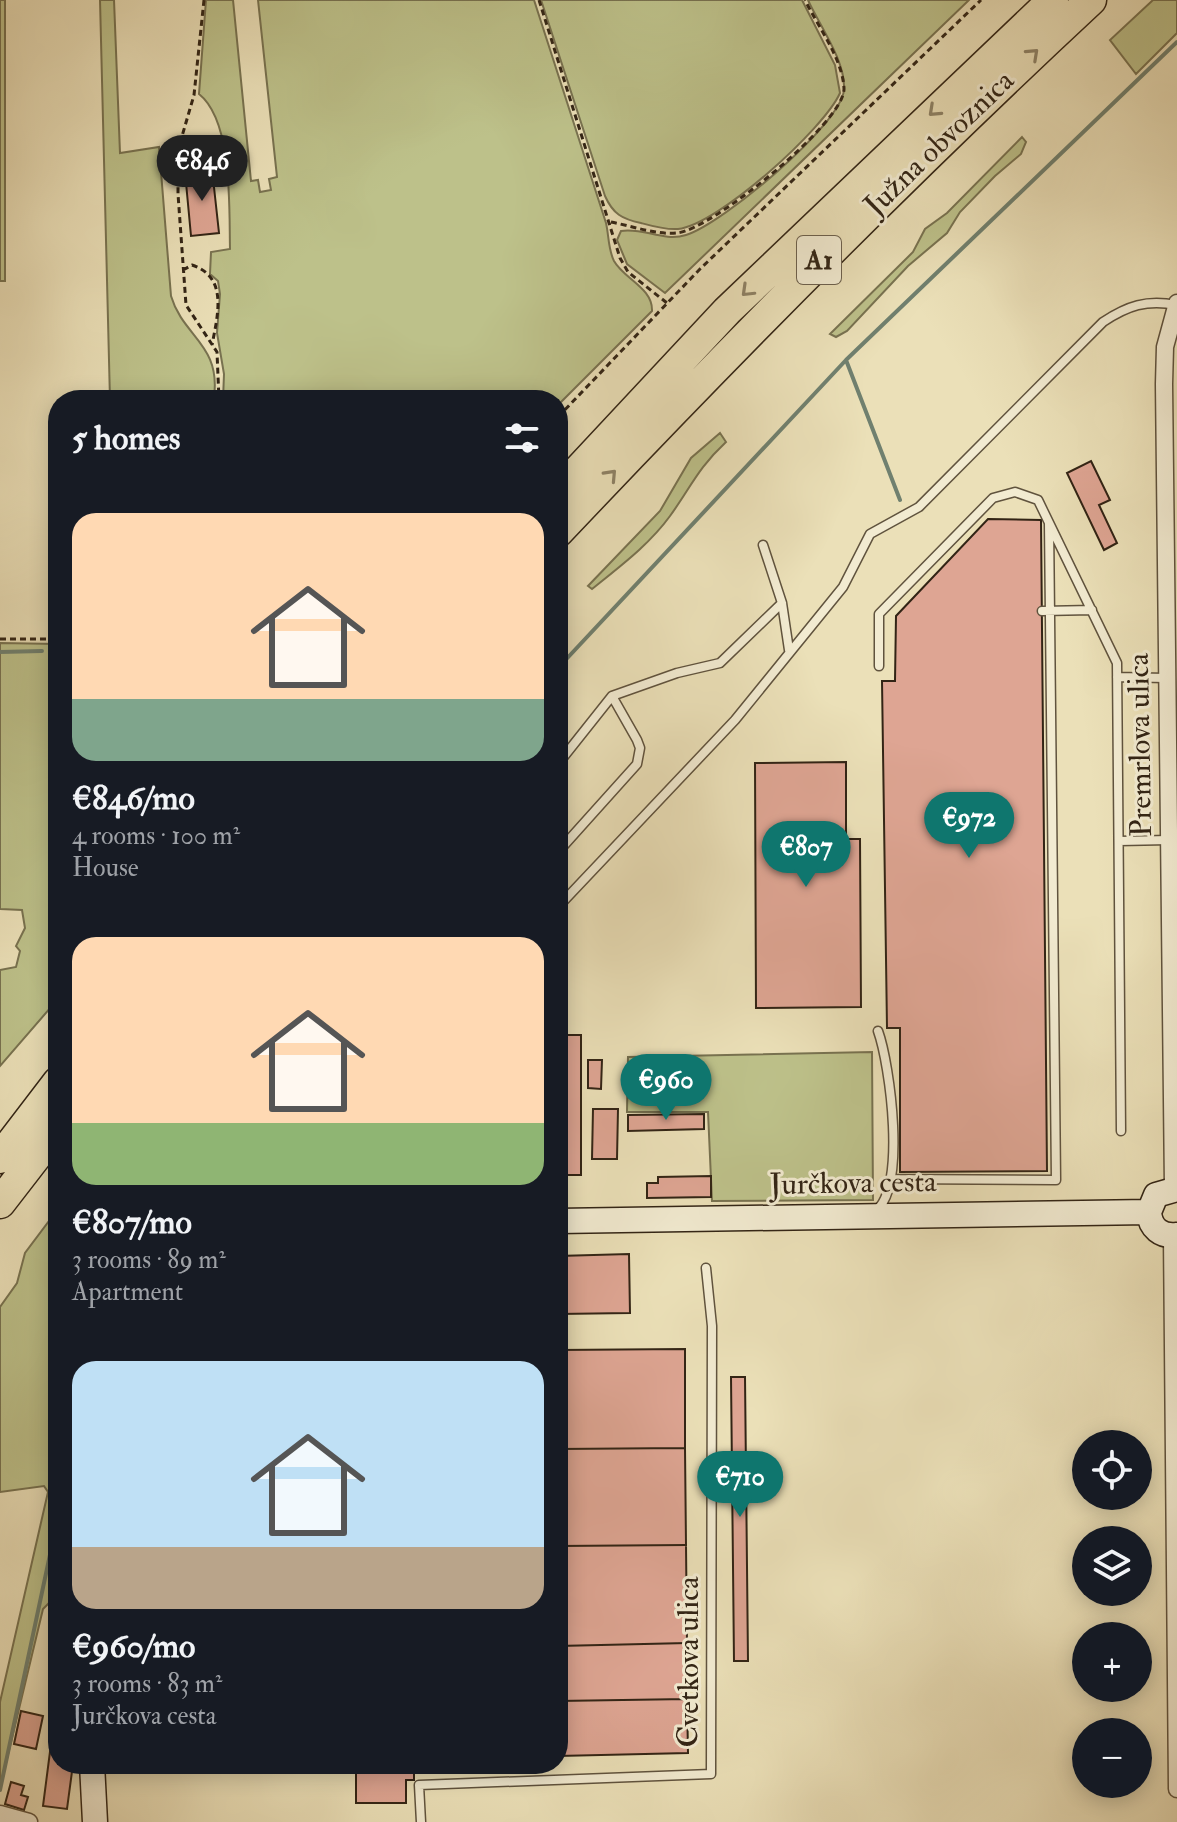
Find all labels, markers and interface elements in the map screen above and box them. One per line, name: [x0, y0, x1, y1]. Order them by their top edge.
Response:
one-way arrow: [1024, 48, 1038, 63]
street label: Južna obvoznica: [856, 62, 1022, 224]
one-way arrow: [929, 101, 944, 115]
pin: €846: [155, 135, 249, 203]
text: €846: [175, 145, 229, 177]
road number: A1: [797, 236, 841, 284]
one-way arrow: [742, 282, 756, 296]
icon: filters: [500, 416, 544, 460]
text: 5 homes: [72, 417, 180, 460]
one-way arrow: [602, 470, 617, 484]
icon: home: [236, 565, 380, 709]
street label: Premrlova ulica: [1120, 652, 1160, 837]
text: €846/mo: [72, 777, 195, 820]
pin: €972: [922, 792, 1016, 860]
text: €972: [942, 802, 996, 834]
text: 4 rooms · 100 m²: [72, 820, 240, 852]
pin: €807: [759, 821, 853, 889]
text: €807: [780, 831, 832, 863]
text: House: [72, 852, 139, 884]
icon: home: [236, 989, 380, 1133]
pin: €960: [619, 1054, 713, 1122]
text: €960: [639, 1064, 693, 1096]
street label: Jurčkova cesta: [768, 1163, 937, 1203]
text: €807/mo: [72, 1201, 192, 1244]
text: 3 rooms · 89 m²: [72, 1244, 226, 1276]
text: Apartment: [72, 1276, 183, 1308]
icon: home: [236, 1413, 380, 1557]
map controls: [1072, 1430, 1152, 1798]
button: locate: [1072, 1430, 1152, 1510]
pin: €710: [693, 1451, 787, 1519]
text: €710: [715, 1461, 765, 1493]
button: layers: [1072, 1526, 1152, 1606]
street label: Cvetkova ulica: [670, 1576, 707, 1748]
button: +: [1072, 1622, 1152, 1702]
text: €960/mo: [72, 1625, 195, 1668]
text: 3 rooms · 83 m²: [72, 1668, 222, 1700]
text: Jurčkova cesta: [72, 1700, 216, 1732]
button: −: [1072, 1718, 1152, 1798]

